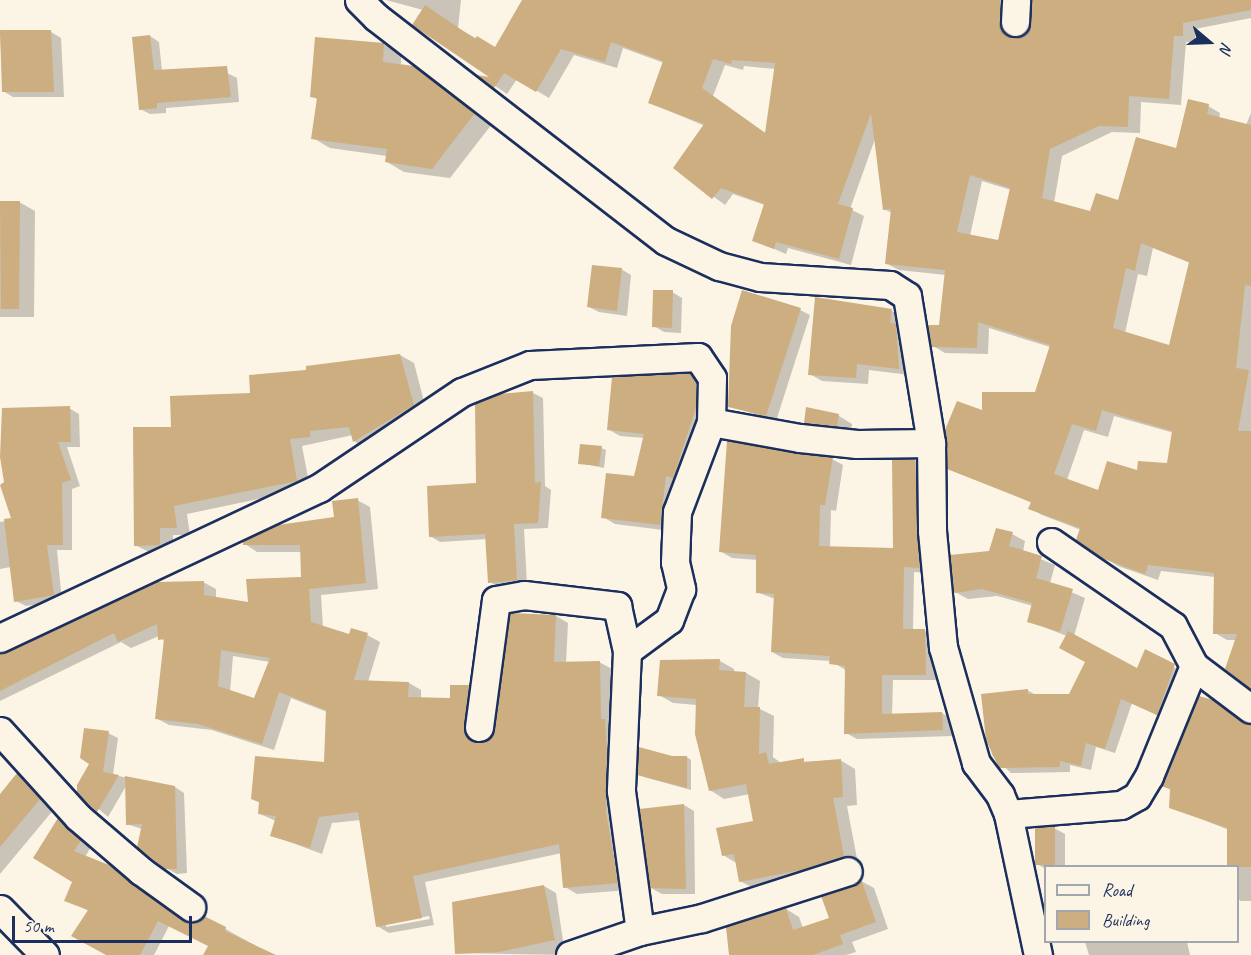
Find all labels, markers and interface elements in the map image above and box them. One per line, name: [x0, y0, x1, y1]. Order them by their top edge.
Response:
north arrow: [1179, 12, 1239, 72]
text: N: [1215, 40, 1237, 56]
legend: [1044, 865, 1239, 943]
text: Road: [1102, 879, 1132, 901]
scale bar: [15, 904, 195, 942]
text: Building: [1102, 909, 1149, 931]
text: 50 m: [23, 915, 54, 937]

